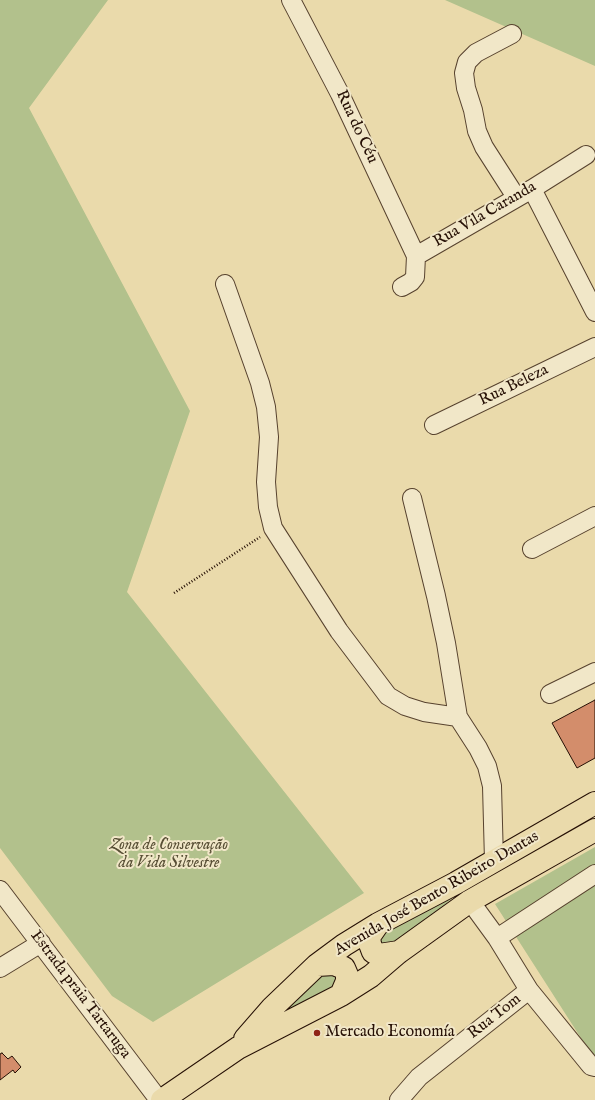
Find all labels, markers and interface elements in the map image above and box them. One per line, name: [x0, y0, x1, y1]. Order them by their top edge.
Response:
street label: Rua do Céu: [331, 87, 381, 167]
street label: Rua Vila Caranda: [430, 178, 540, 252]
street label: Rua Beleza: [476, 361, 552, 411]
street label: Avenida José Bento Ribeiro Dantas: [332, 828, 542, 960]
park label: Zona de Conservação da Vida Silvestre: [110, 836, 228, 874]
street label: Estrada praia Tartaruga: [26, 927, 134, 1063]
street label: Rua Tom: [465, 990, 525, 1044]
place label: Mercado Economía: [325, 1023, 455, 1043]
marker: Mercado Economía: [312, 1028, 322, 1038]

